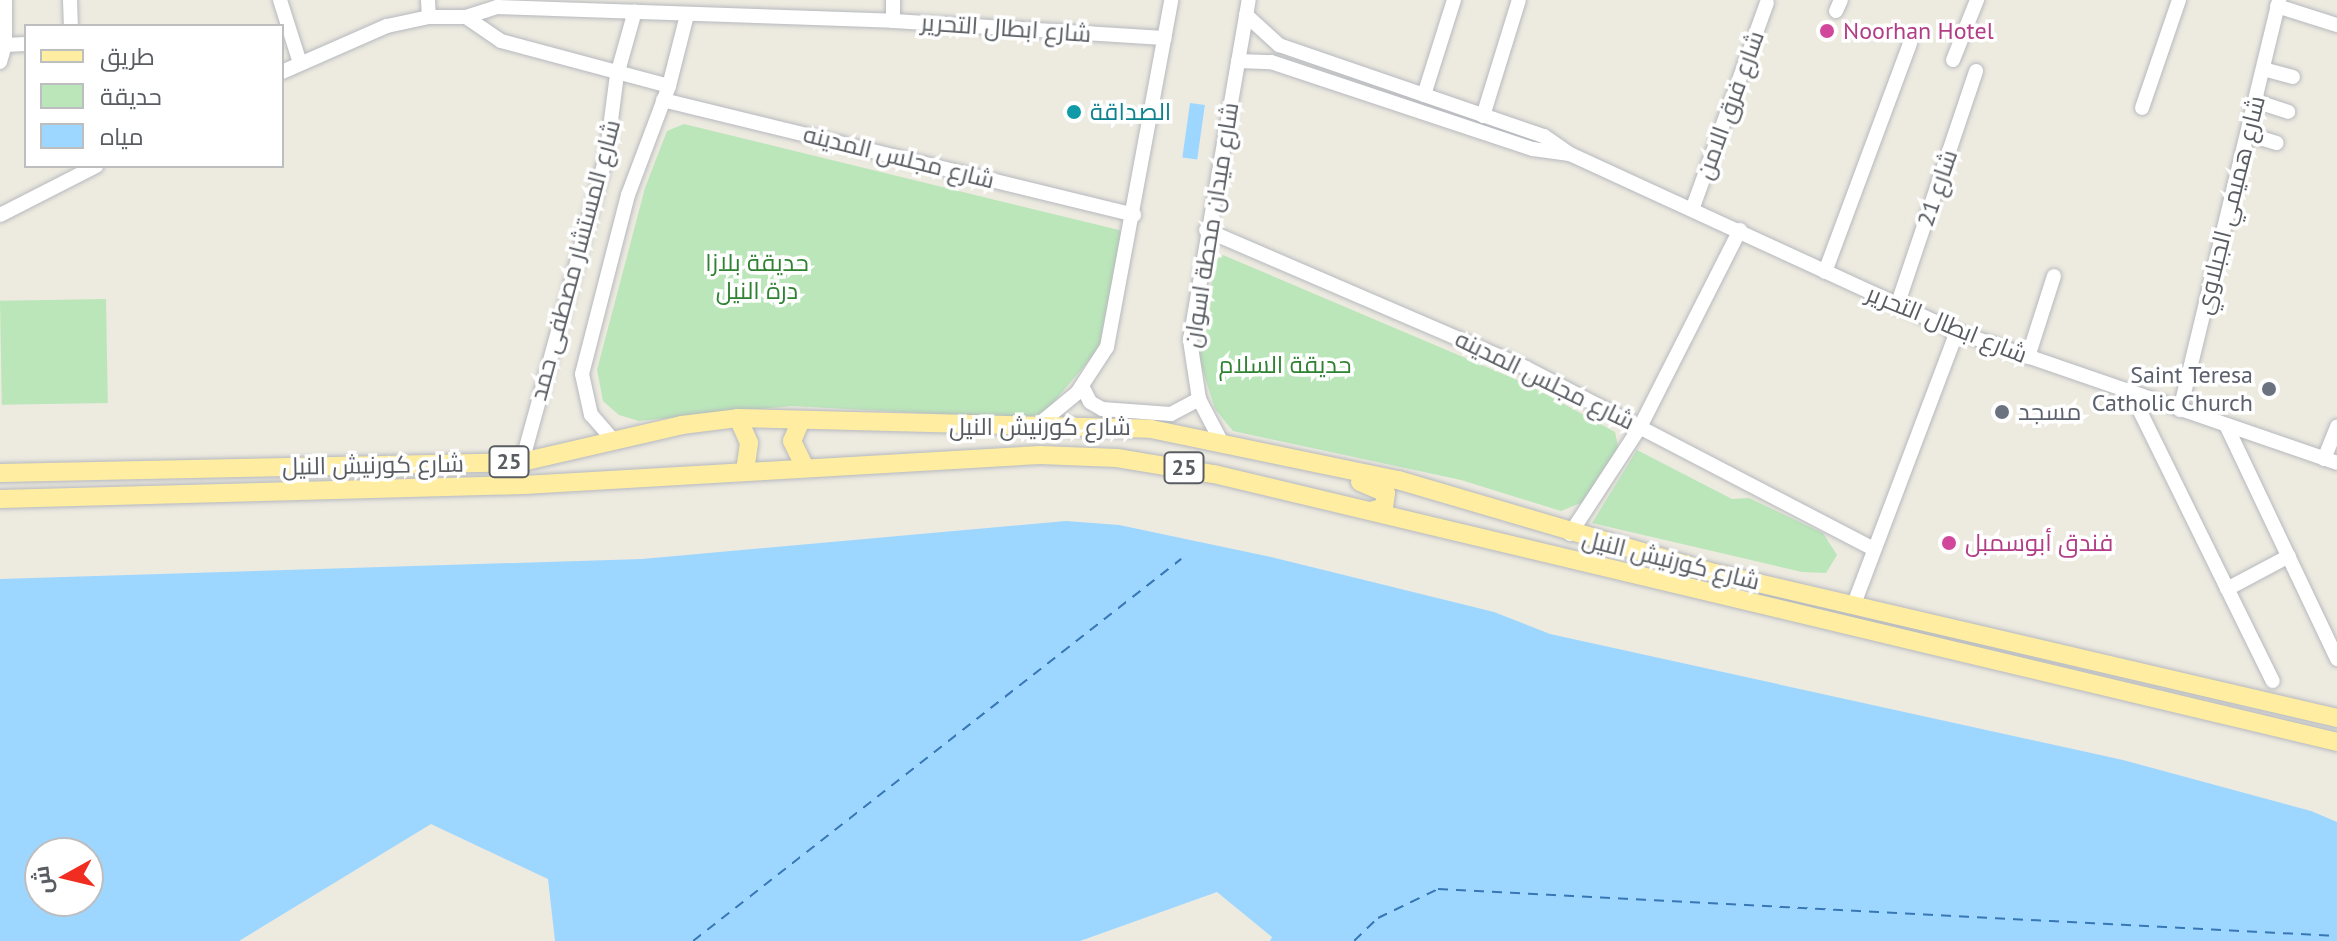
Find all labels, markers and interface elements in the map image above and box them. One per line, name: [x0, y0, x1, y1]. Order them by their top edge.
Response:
street label: شارع ابطال التحرير: [920, 8, 1092, 48]
place label: Noorhan Hotel: [1843, 17, 1994, 45]
marker: Noorhan Hotel: [1818, 22, 1836, 40]
legend: [24, 24, 284, 168]
street label: شارع فرق الامن: [1690, 27, 1770, 183]
text: طريق: [100, 41, 155, 72]
text: حديقة: [100, 81, 162, 112]
street label: شارع هميمي الجبلاوي: [2189, 93, 2271, 317]
place label: الصداقة: [1090, 98, 1171, 126]
street label: شارع ميدان محطة اسوان: [1177, 100, 1245, 350]
marker: الصداقة: [1065, 103, 1083, 121]
street label: شارع المستشار مصطفى حمد: [524, 116, 626, 404]
street label: شارع مجلس المدينه: [800, 119, 998, 195]
text: مياه: [100, 121, 144, 152]
street label: شارع 21: [1911, 146, 1963, 230]
park label: حديقة بلازا درة النيل: [705, 249, 809, 305]
street label: شارع ابطال التحرير: [1863, 279, 2031, 369]
street label: شارع مجلس المدينه: [1451, 324, 1639, 436]
park label: حديقة السلام: [1218, 351, 1352, 379]
place label: Saint Teresa Catholic Church: [2091, 361, 2253, 417]
marker: Saint Teresa Catholic Church: [2260, 380, 2278, 398]
place label: مسجد: [2018, 398, 2081, 426]
marker: مسجد: [1993, 403, 2011, 421]
street label: شارع كورنيش النيل: [949, 413, 1131, 441]
road number: 25: [487, 444, 531, 480]
street label: شارع كورنيش النيل: [282, 449, 464, 481]
road number: 25: [1162, 450, 1206, 486]
street label: شارع كورنيش النيل: [1579, 524, 1763, 596]
place label: فندق أبوسمبل: [1965, 529, 2113, 557]
marker: فندق أبوسمبل: [1940, 534, 1958, 552]
north arrow: [24, 837, 104, 917]
text: ش: [26, 864, 58, 896]

